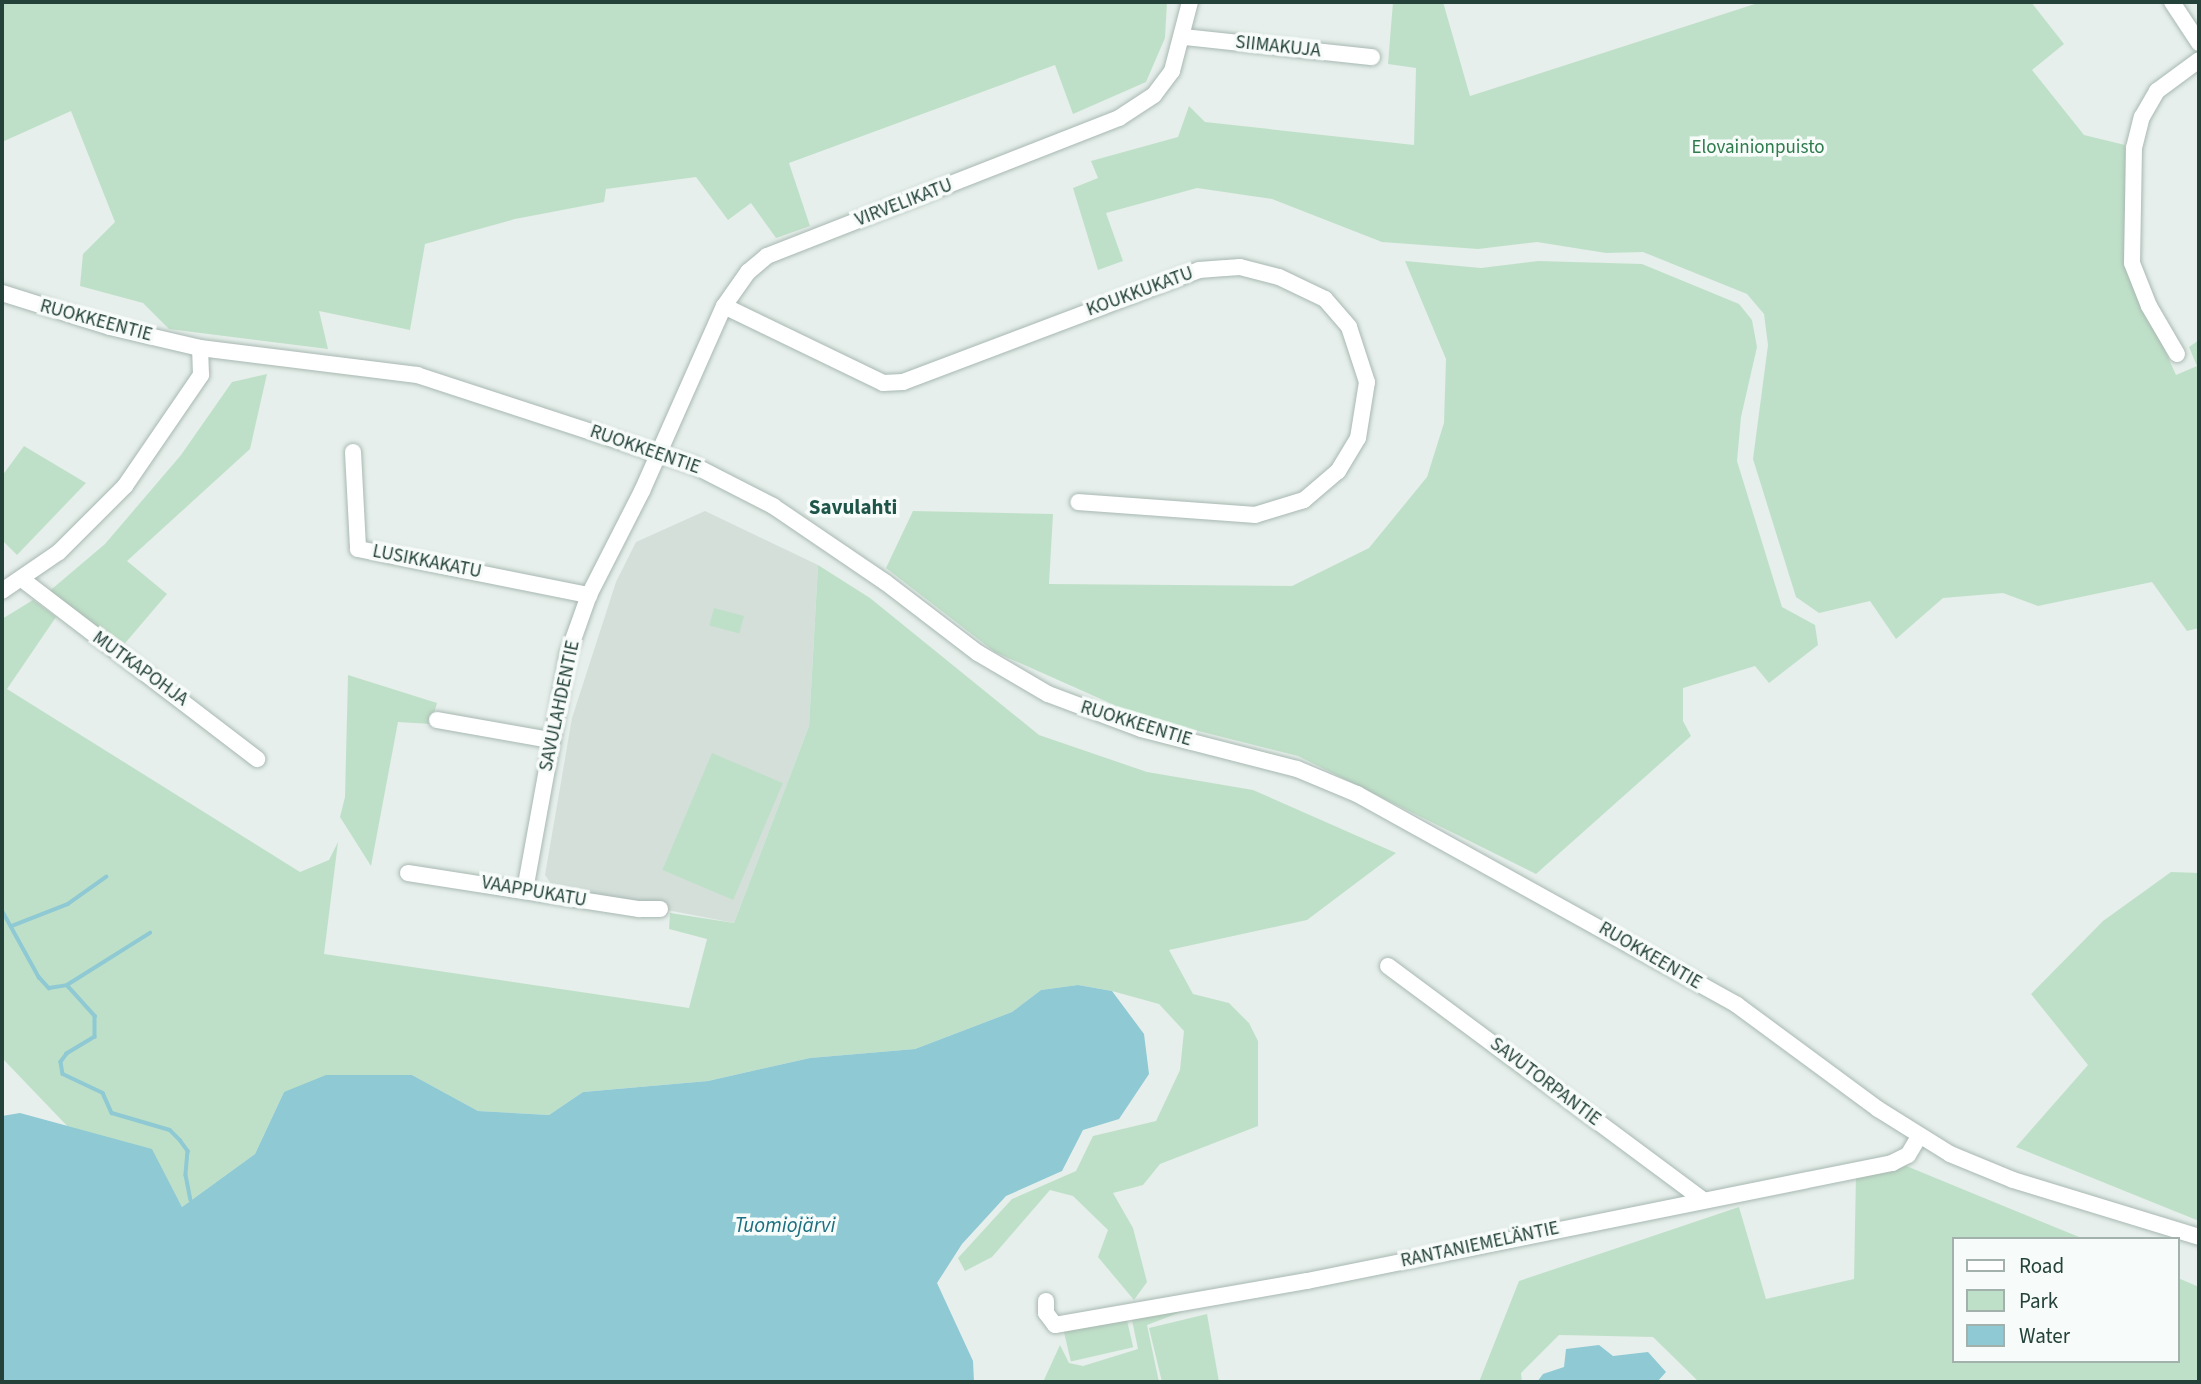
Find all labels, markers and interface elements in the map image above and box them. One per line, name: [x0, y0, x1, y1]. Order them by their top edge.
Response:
street label: SIIMAKUJA: [1234, 31, 1322, 63]
park label: Elovainionpuisto: [1691, 137, 1825, 159]
street label: VIRVELIKATU: [852, 174, 956, 232]
street label: KOUKKUKATU: [1083, 262, 1197, 322]
street label: RUOKKEENTIE: [37, 295, 155, 347]
street label: RUOKKEENTIE: [587, 420, 703, 480]
district label: Savulahti: [809, 494, 897, 520]
street label: LUSIKKAKATU: [371, 540, 483, 584]
street label: MUTKAPOHJA: [88, 627, 192, 711]
street label: SAVULAHDENTIE: [535, 638, 585, 774]
street label: RUOKKEENTIE: [1078, 696, 1194, 752]
street label: VAAPPUKATU: [480, 872, 588, 912]
street label: RUOKKEENTIE: [1594, 917, 1706, 995]
street label: SAVUTORPANTIE: [1485, 1033, 1605, 1131]
water label: Tuomiojärvi: [735, 1212, 835, 1238]
street label: RANTANIEMELÄNTIE: [1399, 1217, 1561, 1273]
legend: [1952, 1237, 2180, 1363]
text: Road: [2019, 1251, 2064, 1281]
text: Park: [2019, 1286, 2058, 1316]
text: Water: [2019, 1321, 2070, 1351]

